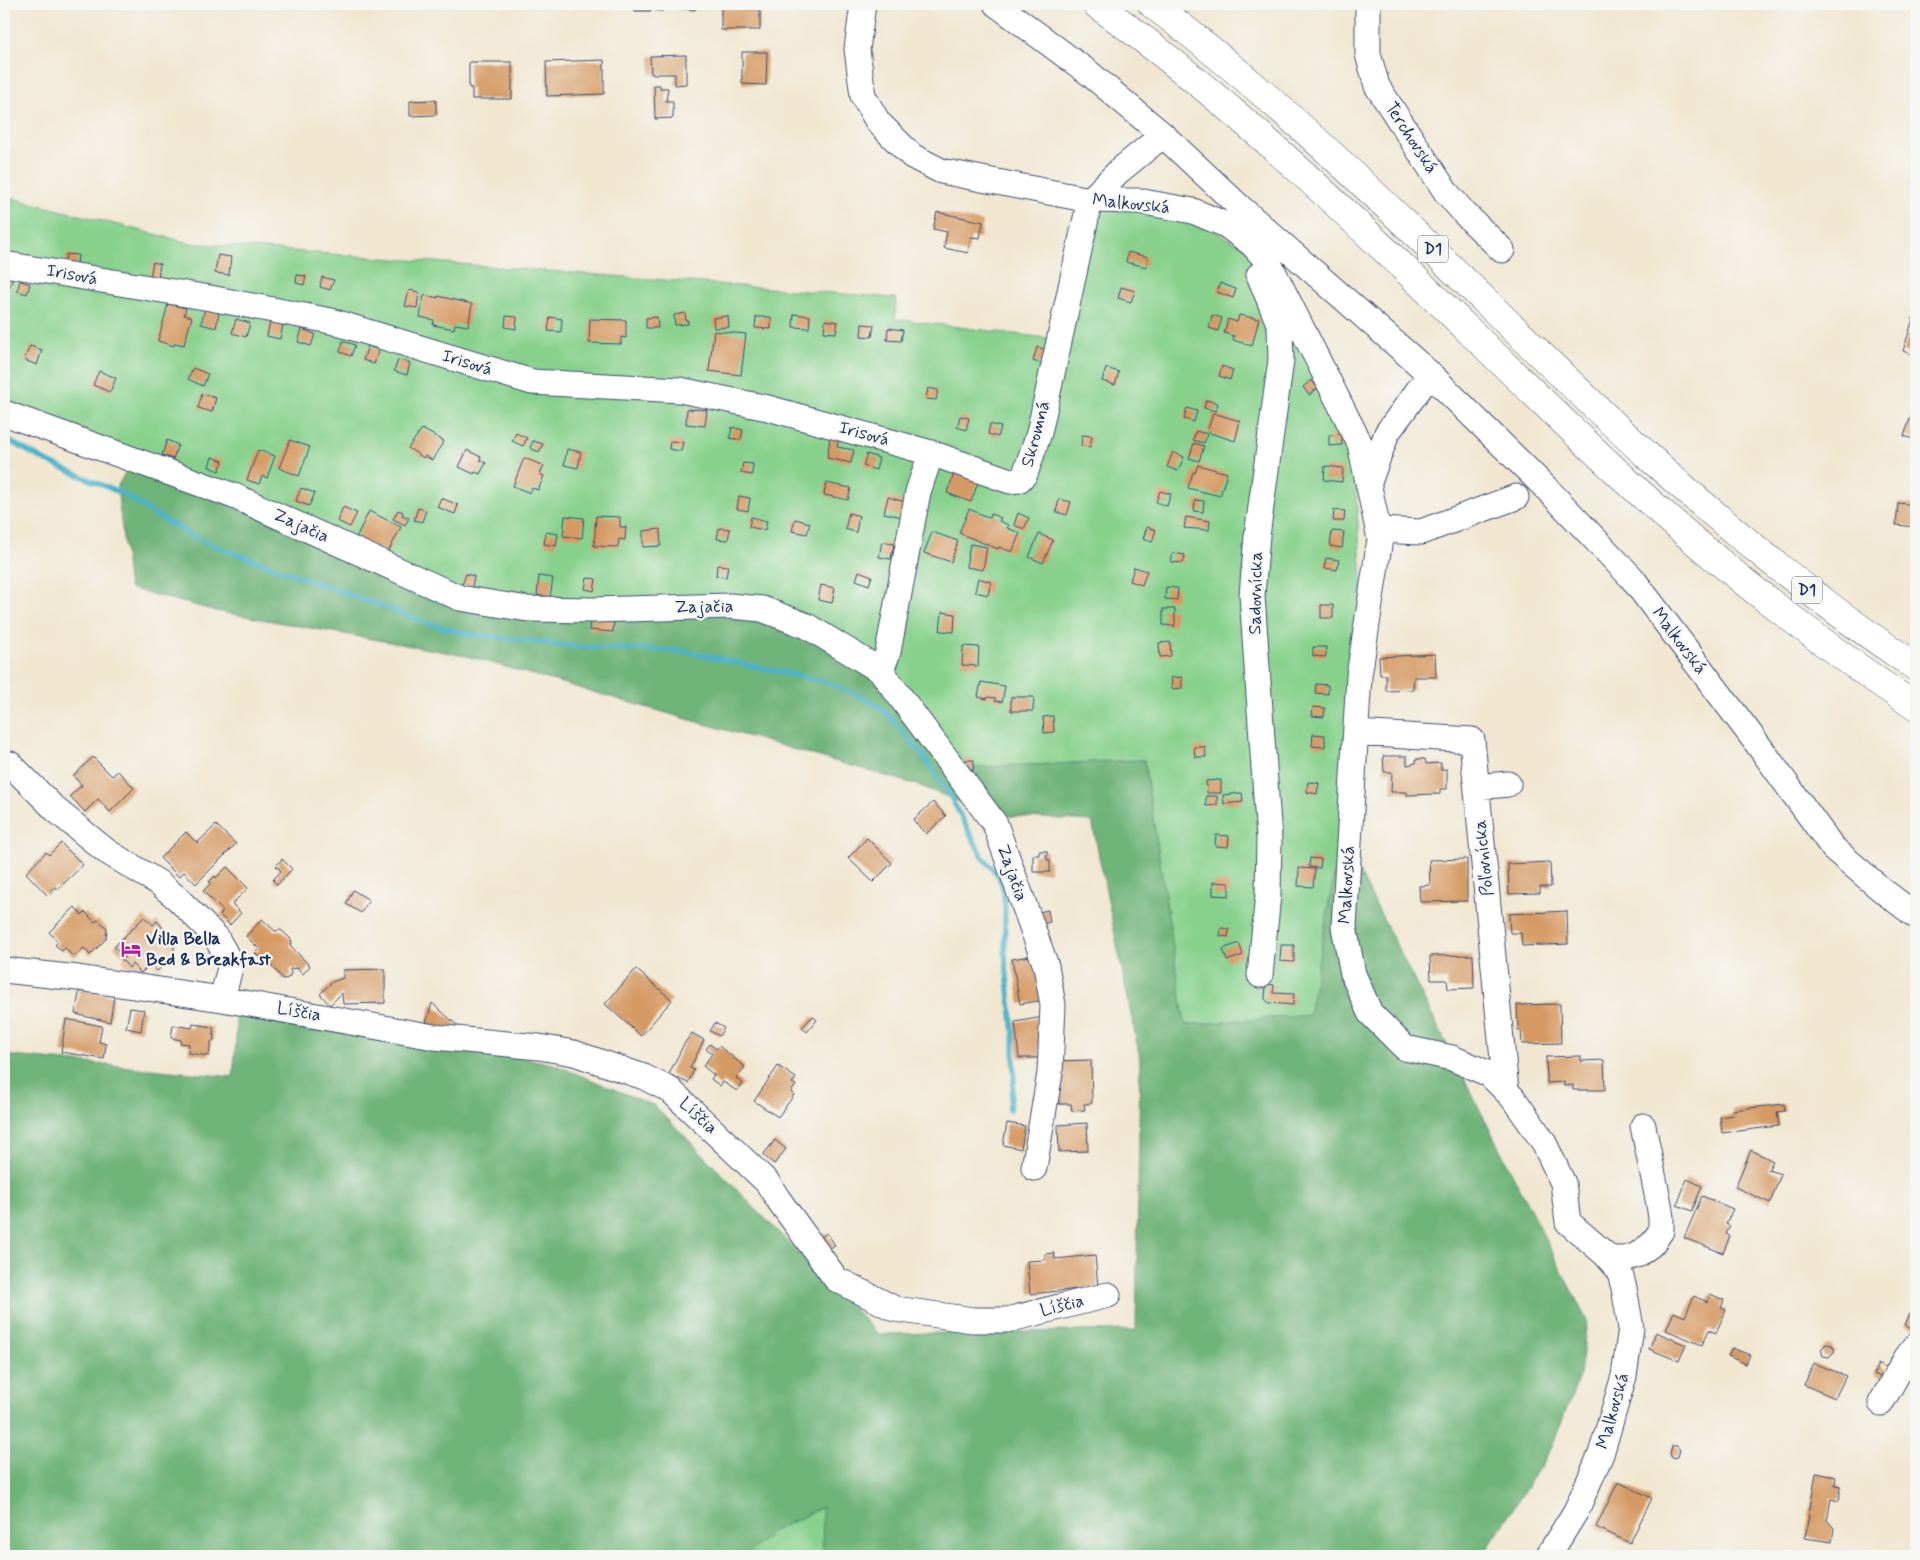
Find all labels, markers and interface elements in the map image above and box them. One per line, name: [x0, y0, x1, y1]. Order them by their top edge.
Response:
street label: Terchovská: [1379, 98, 1443, 178]
street label: Malkovská: [1091, 188, 1171, 220]
road number: D1: [1418, 235, 1448, 262]
street label: Irisová: [45, 259, 99, 291]
street label: Irisová: [439, 344, 495, 382]
street label: Skromná: [1016, 398, 1056, 470]
street label: Irisová: [836, 416, 892, 452]
street label: Zajačia: [269, 503, 333, 549]
street label: Sadovnícka: [1243, 551, 1269, 635]
road number: D1: [1792, 576, 1822, 604]
street label: Zajačia: [674, 594, 734, 620]
street label: Malkovská: [1646, 603, 1712, 679]
street label: Poľovnícka: [1468, 819, 1500, 897]
street label: Zajačia: [991, 841, 1033, 905]
street label: Malkovská: [1333, 845, 1361, 925]
place label: Villa Bella Bed & Breakfast: [146, 927, 271, 972]
hotel icon: Villa Bella Bed & Breakfast: [120, 938, 142, 960]
street label: Líščia: [275, 996, 323, 1028]
street label: Líščia: [674, 1092, 722, 1140]
street label: Líščia: [1038, 1289, 1086, 1323]
street label: Malkovská: [1591, 1370, 1635, 1452]

